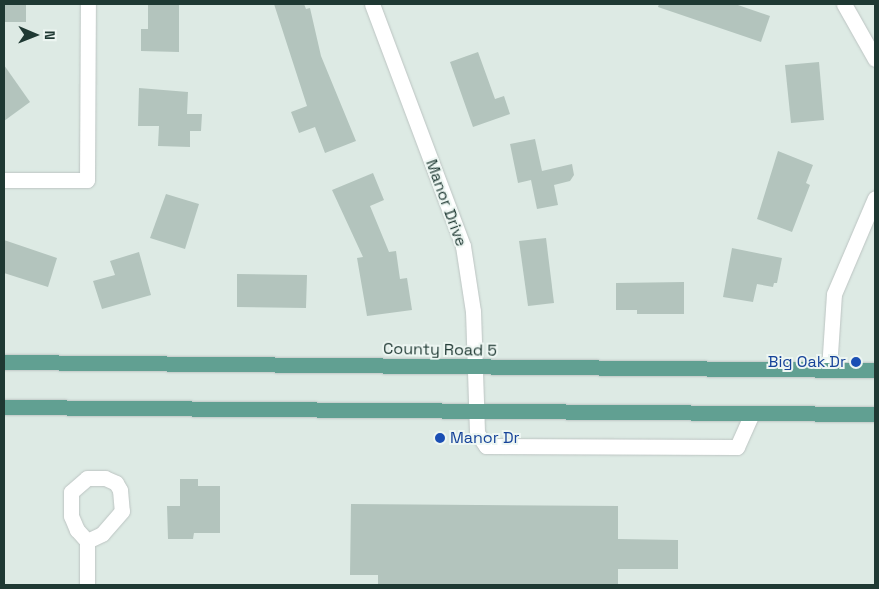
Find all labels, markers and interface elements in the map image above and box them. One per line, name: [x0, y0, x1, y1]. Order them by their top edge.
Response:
north arrow: [10, 10, 60, 60]
text: N: [41, 30, 59, 40]
street label: Manor Drive: [421, 157, 471, 249]
street label: County Road 5: [383, 339, 497, 361]
place label: Big Oak Dr: [768, 352, 846, 372]
marker: Big Oak Dr: [850, 356, 862, 368]
place label: Manor Dr: [450, 428, 520, 448]
marker: Manor Dr: [434, 432, 446, 444]

